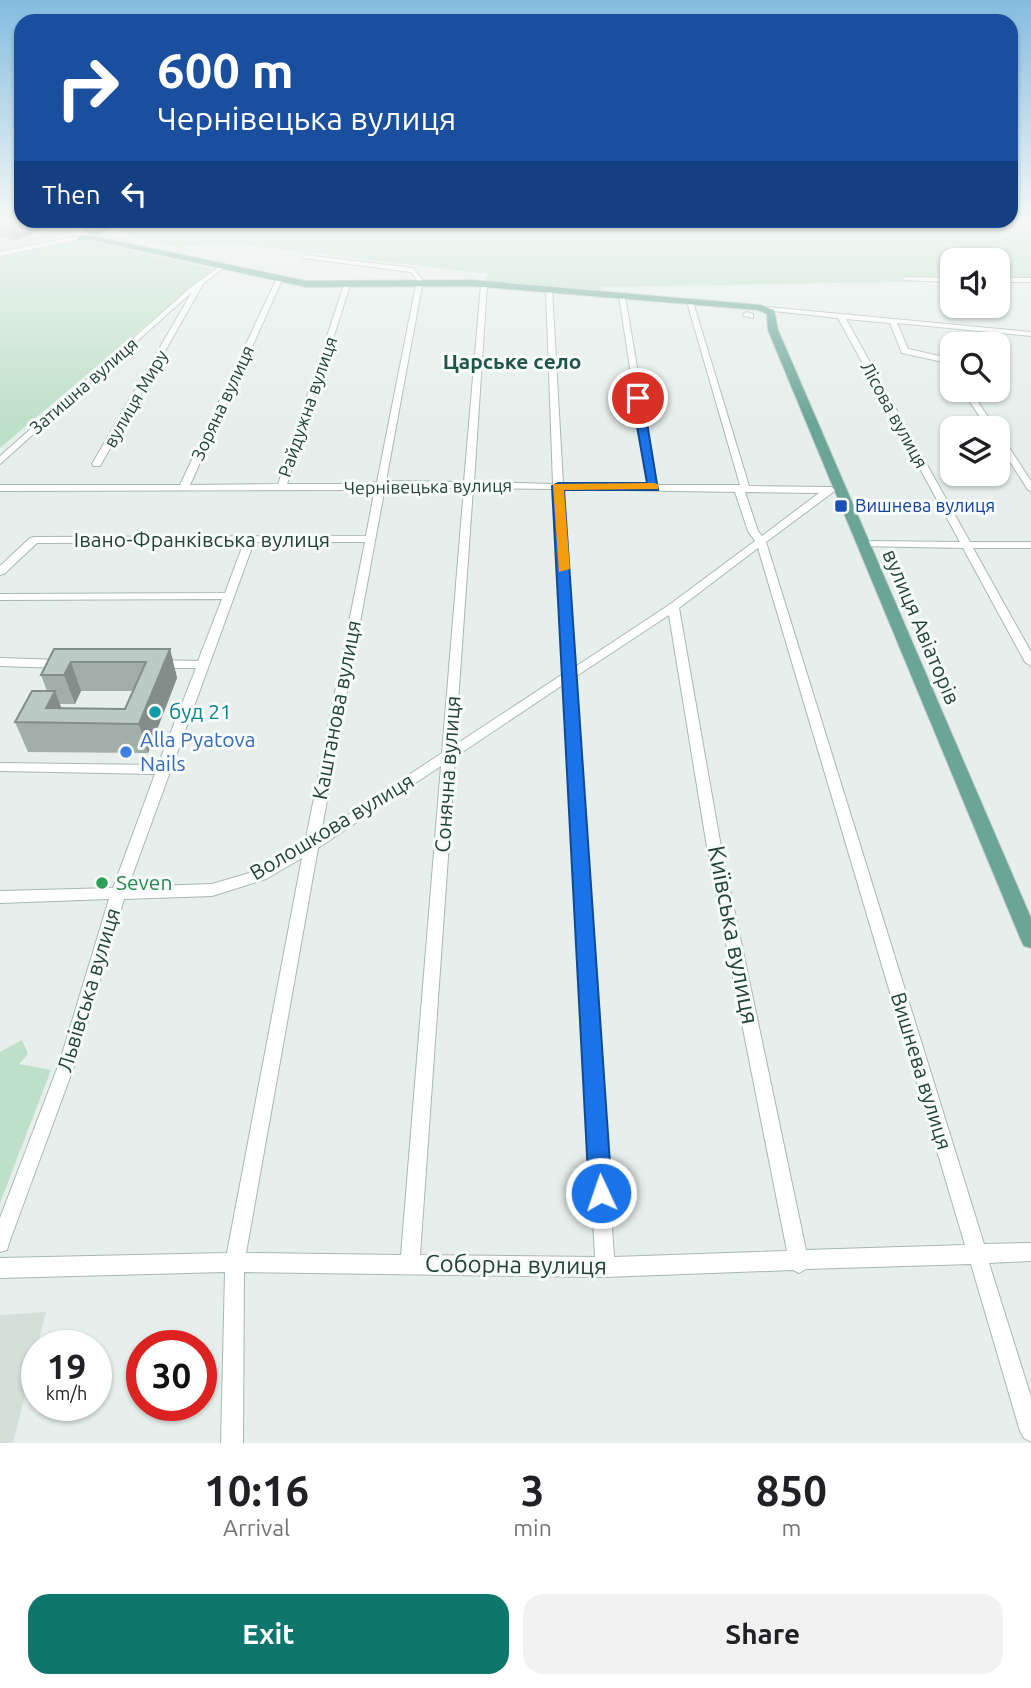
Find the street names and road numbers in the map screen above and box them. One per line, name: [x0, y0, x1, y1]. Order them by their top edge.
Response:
street label: Затишна вулиця: [25, 333, 141, 437]
street label: Райдужна вулиця: [274, 334, 340, 479]
street label: Зоряна вулиця: [187, 342, 257, 463]
street label: вулиця Миру: [99, 346, 171, 451]
street label: Лісова вулиця: [857, 358, 932, 471]
street label: Чернівецька вулиця: [344, 475, 512, 497]
street label: Івано-Франківська вулиця: [74, 527, 330, 551]
street label: вулиця Авіаторів: [878, 545, 965, 708]
street label: Каштанова вулиця: [307, 618, 365, 801]
street label: Сонячна вулиця: [430, 695, 464, 853]
street label: Волошкова вулиця: [245, 768, 418, 885]
street label: Київська вулиця: [703, 843, 764, 1026]
street label: Львівська вулиця: [52, 905, 124, 1075]
street label: Вишнева вулиця: [887, 989, 957, 1152]
street label: Соборна вулиця: [425, 1249, 607, 1280]

